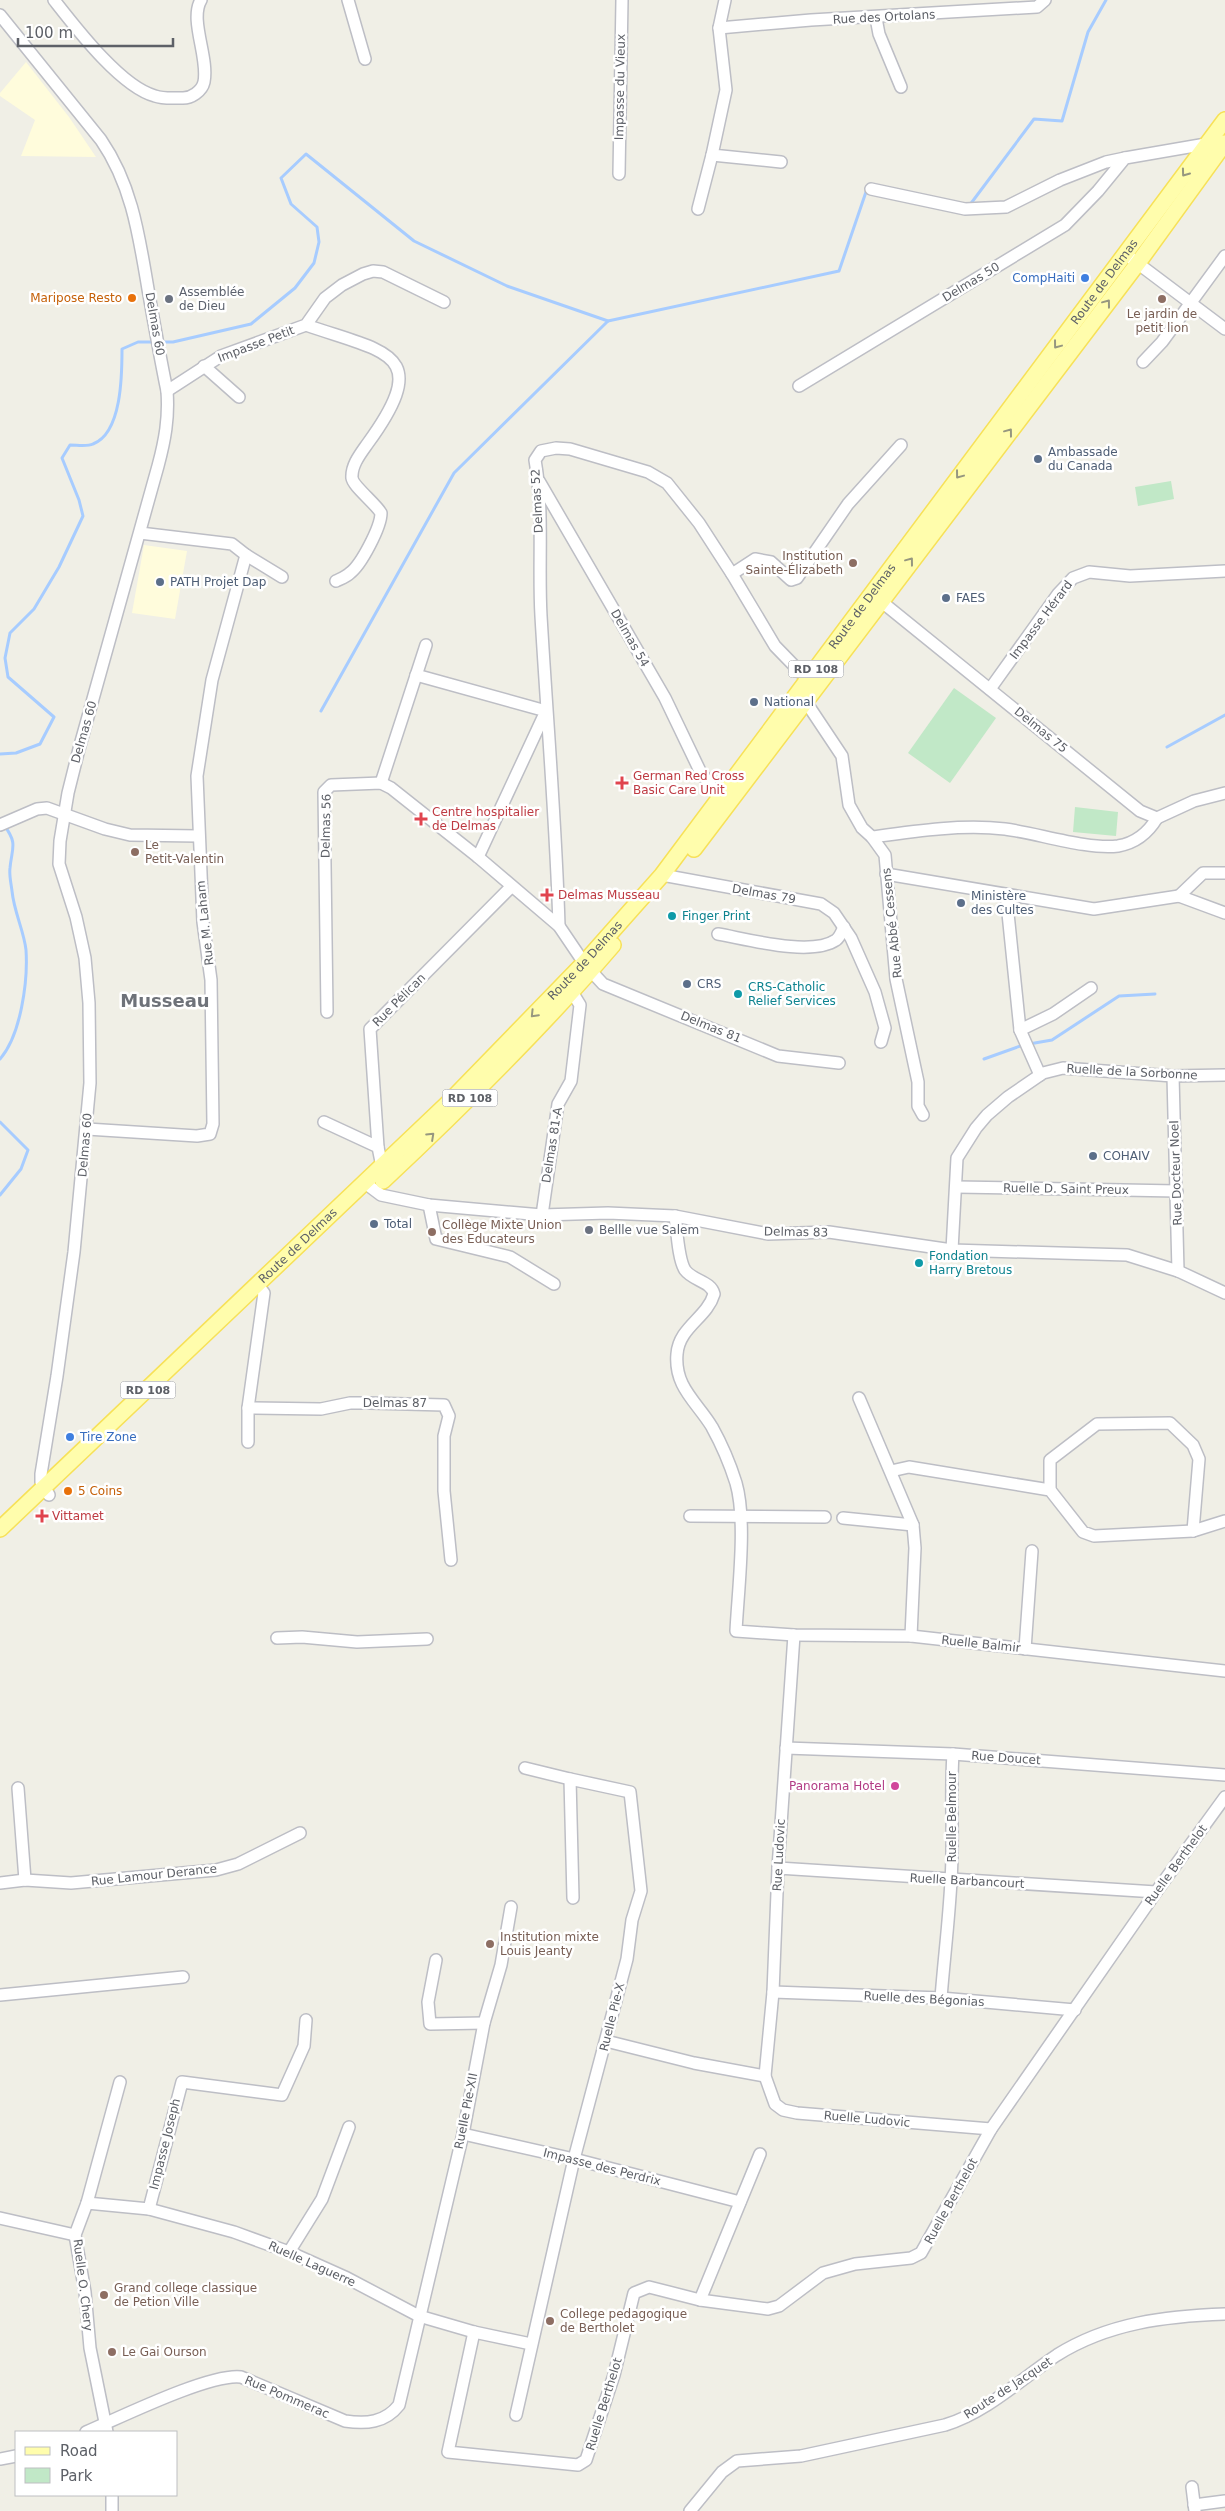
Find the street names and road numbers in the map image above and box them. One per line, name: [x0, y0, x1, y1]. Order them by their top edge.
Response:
street label: Rue des Ortolans: [832, 7, 936, 27]
street label: Impasse du Vieux: [612, 34, 628, 140]
street label: Route de Delmas: [1068, 236, 1141, 327]
street label: Delmas 50: [940, 259, 1002, 305]
street label: Delmas 60: [143, 291, 167, 357]
street label: Impasse Petit: [216, 323, 297, 365]
street label: Delmas 52: [528, 469, 546, 533]
street label: Route de Delmas: [826, 561, 899, 652]
street label: Impasse Hérard: [1007, 578, 1075, 662]
street label: Delmas 54: [608, 607, 652, 669]
road number: RD 108: [788, 661, 844, 678]
street label: Delmas 60: [68, 699, 100, 765]
street label: Delmas 75: [1012, 704, 1070, 756]
street label: Delmas 56: [318, 794, 334, 858]
street label: Rue Abbé Cessens: [879, 867, 905, 979]
street label: Rue M. Laham: [194, 880, 216, 966]
street label: Delmas 79: [731, 882, 797, 906]
street label: Route de Delmas: [545, 918, 625, 1003]
street label: Rue Pélican: [370, 971, 428, 1029]
street label: Delmas 81: [679, 1008, 743, 1046]
street label: Ruelle de la Sorbonne: [1066, 1062, 1198, 1082]
road number: RD 108: [442, 1090, 498, 1106]
street label: Delmas 81-A: [539, 1105, 565, 1184]
street label: Delmas 60: [75, 1112, 95, 1178]
street label: Rue Docteur Noel: [1167, 1120, 1185, 1226]
street label: Ruelle D. Saint Preux: [1003, 1181, 1129, 1197]
street label: Route de Delmas: [256, 1205, 340, 1286]
street label: Delmas 83: [764, 1224, 828, 1240]
road number: RD 108: [120, 1382, 176, 1398]
street label: Delmas 87: [363, 1396, 427, 1410]
street label: Ruelle Balmir: [941, 1633, 1021, 1655]
street label: Rue Doucet: [971, 1749, 1041, 1767]
street label: Ruelle Belmour: [945, 1771, 959, 1863]
street label: Rue Ludovic: [770, 1818, 788, 1892]
street label: Ruelle Berthelot: [1142, 1822, 1210, 1908]
street label: Rue Lamour Derance: [90, 1861, 218, 1889]
street label: Ruelle Barbancourt: [909, 1871, 1025, 1891]
street label: Ruelle Pie-X: [597, 1981, 627, 2053]
street label: Ruelle des Bégonias: [863, 1989, 985, 2009]
street label: Ruelle Pie-XII: [452, 2072, 480, 2150]
street label: Impasse Joseph: [147, 2097, 183, 2191]
street label: Ruelle Ludovic: [823, 2108, 911, 2130]
street label: Impasse des Perdrix: [542, 2146, 662, 2188]
street label: Ruelle Berthelot: [922, 2155, 981, 2246]
street label: Ruelle O. Chery: [70, 2238, 96, 2332]
street label: Ruelle Laguerre: [266, 2238, 358, 2290]
street label: Route de Jacquet: [961, 2354, 1055, 2422]
street label: Ruelle Berthelot: [583, 2356, 625, 2452]
street label: Rue Pommerac: [243, 2373, 331, 2421]

